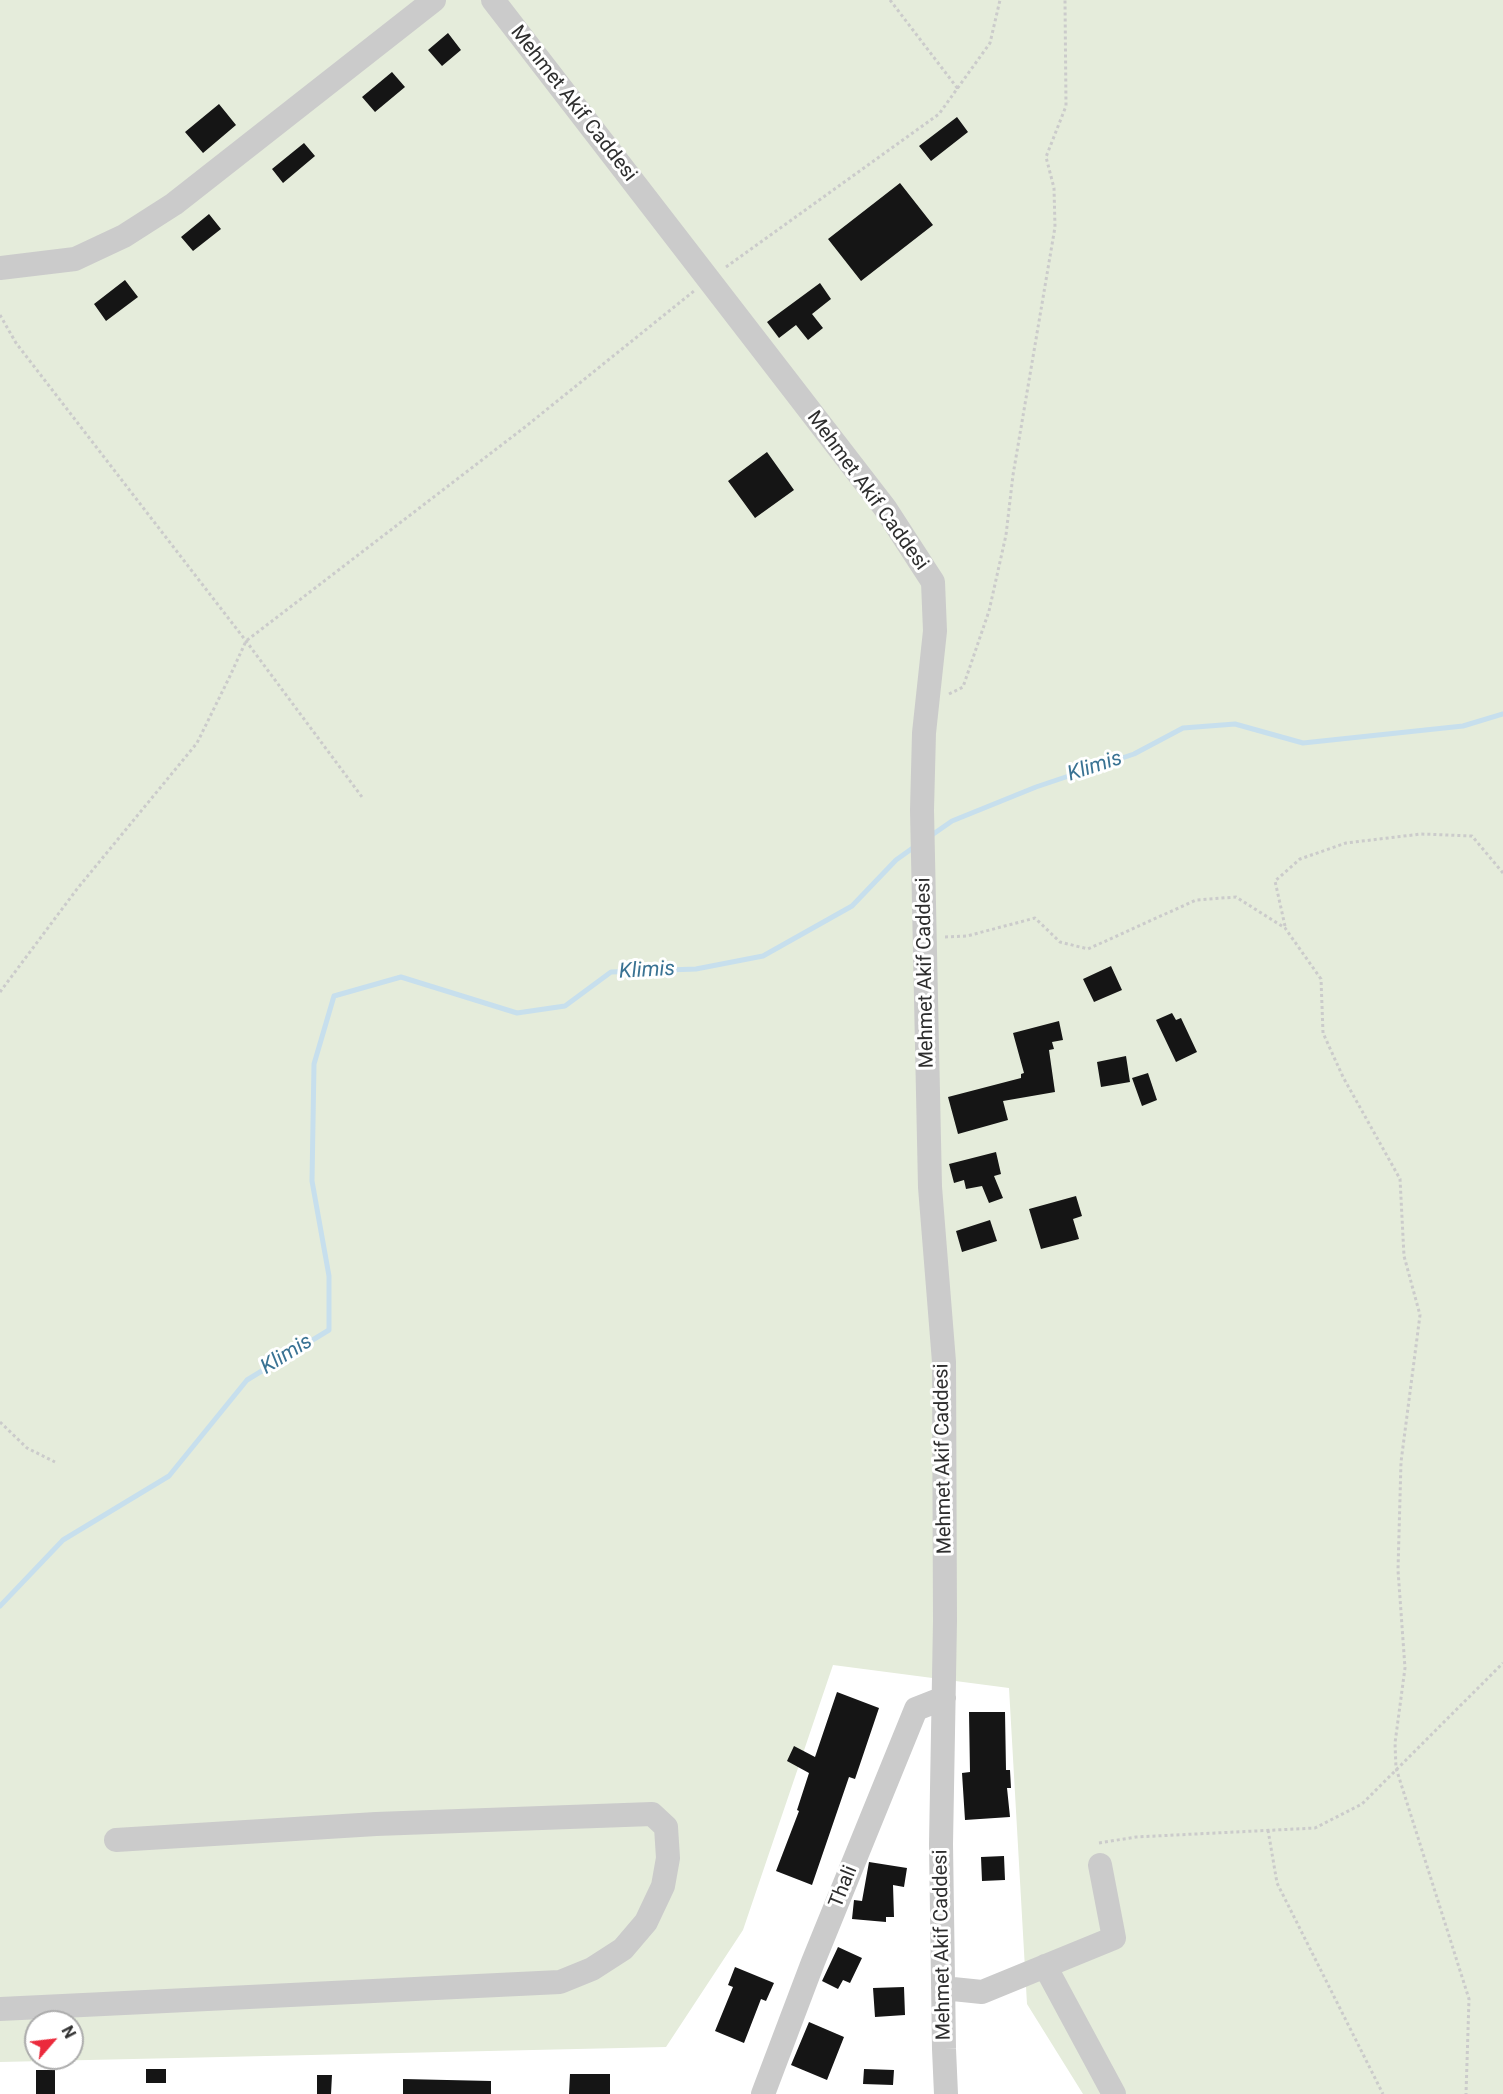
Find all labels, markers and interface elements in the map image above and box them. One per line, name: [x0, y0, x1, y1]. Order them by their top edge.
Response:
street label: Mehmet Akif Caddesi: [505, 21, 641, 187]
street label: Mehmet Akif Caddesi: [801, 407, 933, 575]
water label: Klimis: [1064, 746, 1126, 788]
street label: Mehmet Akif Caddesi: [912, 877, 940, 1069]
water label: Klimis: [618, 957, 676, 985]
water label: Klimis: [257, 1329, 317, 1381]
street label: Mehmet Akif Caddesi: [930, 1363, 958, 1555]
street label: Mehmet Akif Caddesi: [929, 1849, 957, 2041]
street label: Thali: [825, 1862, 863, 1912]
north arrow: [24, 2010, 84, 2070]
text: N: [58, 2023, 80, 2042]

